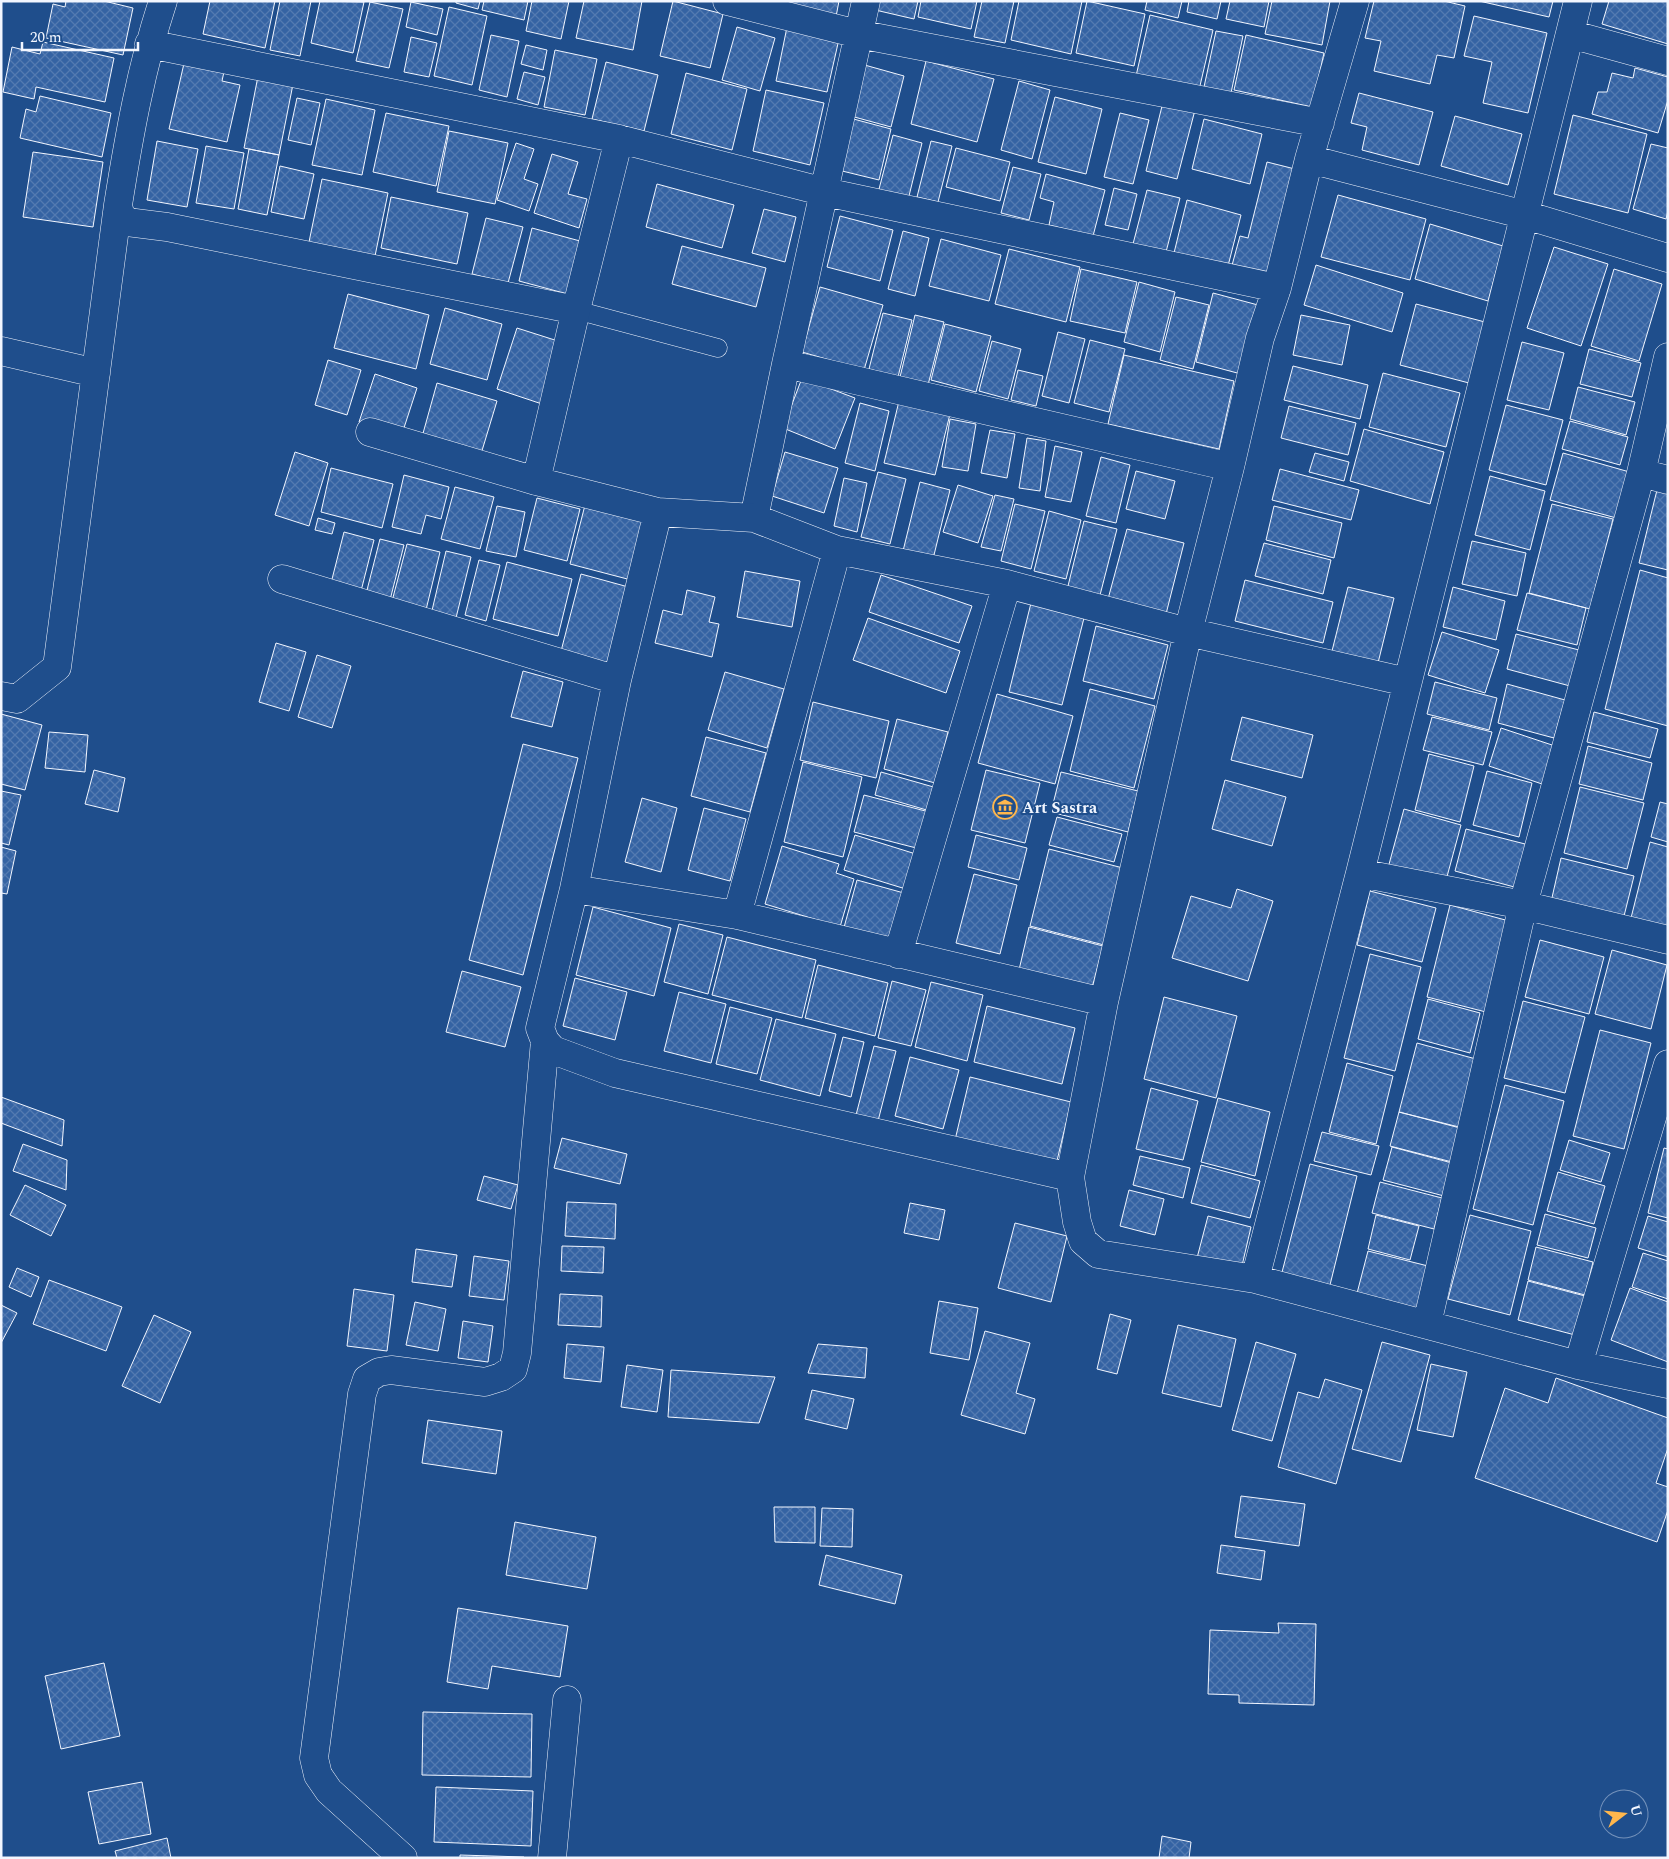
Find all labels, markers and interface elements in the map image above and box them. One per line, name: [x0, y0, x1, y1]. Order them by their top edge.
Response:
scale bar: [22, 20, 139, 52]
text: 20 m: [30, 26, 62, 49]
museum icon: Art Sastra: [992, 794, 1018, 820]
place label: Art Sastra: [1022, 796, 1098, 820]
north arrow: [1599, 1789, 1649, 1839]
text: U: [1624, 1802, 1648, 1819]

